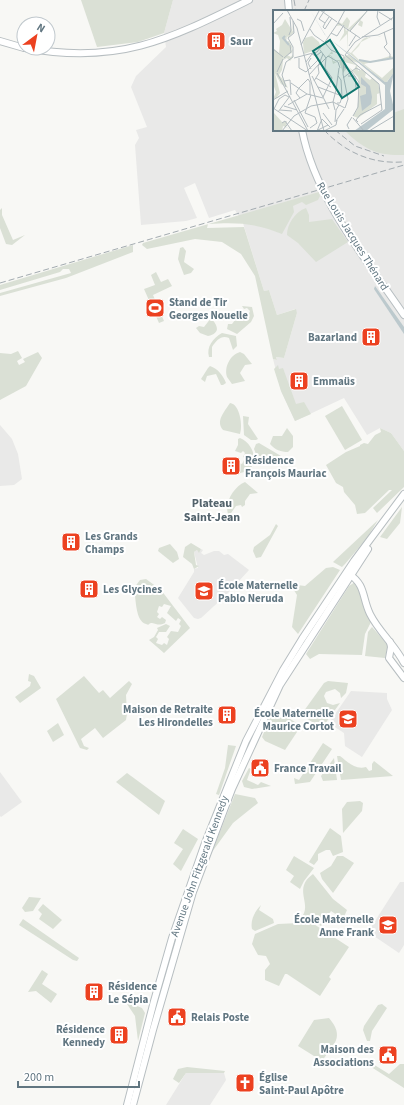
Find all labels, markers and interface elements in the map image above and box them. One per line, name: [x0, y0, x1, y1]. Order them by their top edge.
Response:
inset map: [273, 10, 394, 131]
north arrow: [16, 16, 56, 56]
text: N: [34, 20, 48, 36]
building icon: Saur: [205, 30, 227, 52]
place label: Saur: [230, 34, 253, 49]
street label: Rue Louis Jacques Thénard: [313, 179, 392, 293]
place label: Stand de Tir Georges Nouelle: [169, 295, 248, 323]
sports icon: Stand de Tir Georges Nouelle: [144, 297, 166, 319]
building icon: Bazarland: [360, 326, 382, 348]
place label: Bazarland: [308, 330, 357, 345]
building icon: Emmaüs: [288, 370, 310, 392]
place label: Emmaüs: [313, 374, 355, 389]
place label: Résidence François Mauriac: [245, 453, 327, 481]
building icon: Résidence François Mauriac: [220, 455, 242, 477]
district label: Plateau Saint-Jean: [184, 495, 240, 526]
place label: Les Grands Champs: [85, 529, 138, 557]
building icon: Les Grands Champs: [60, 531, 82, 553]
building icon: Les Glycines: [78, 578, 100, 600]
place label: École Maternelle Pablo Neruda: [218, 578, 298, 606]
school or university icon: École Maternelle Pablo Neruda: [193, 580, 215, 602]
place label: Les Glycines: [103, 582, 162, 597]
place label: Maison de Retraite Les Hirondelles: [123, 702, 213, 730]
building icon: Maison de Retraite Les Hirondelles: [216, 704, 238, 726]
place label: École Maternelle Maurice Cortot: [254, 706, 335, 734]
school or university icon: École Maternelle Maurice Cortot: [337, 708, 359, 730]
public building icon: France Travail: [249, 757, 271, 779]
place label: France Travail: [274, 761, 342, 776]
street label: Avenue John Fitzgerald Kennedy: [167, 793, 232, 939]
place label: École Maternelle Anne Frank: [294, 912, 374, 940]
school or university icon: École Maternelle Anne Frank: [377, 914, 399, 936]
place label: Résidence Le Sépia: [108, 979, 157, 1007]
building icon: Résidence Le Sépia: [83, 981, 105, 1003]
public building icon: Relais Poste: [166, 1006, 188, 1028]
place label: Relais Poste: [191, 1010, 249, 1025]
place label: Résidence Kennedy: [56, 1022, 105, 1050]
building icon: Résidence Kennedy: [108, 1024, 130, 1046]
place label: Maison des Associations: [312, 1042, 374, 1070]
public building icon: Maison des Associations: [377, 1044, 399, 1066]
scale bar: [18, 1063, 139, 1089]
text: 200 m: [24, 1069, 54, 1086]
place label: Église Saint-Paul Apôtre: [259, 1070, 344, 1098]
church icon: Église Saint-Paul Apôtre: [234, 1072, 256, 1094]

